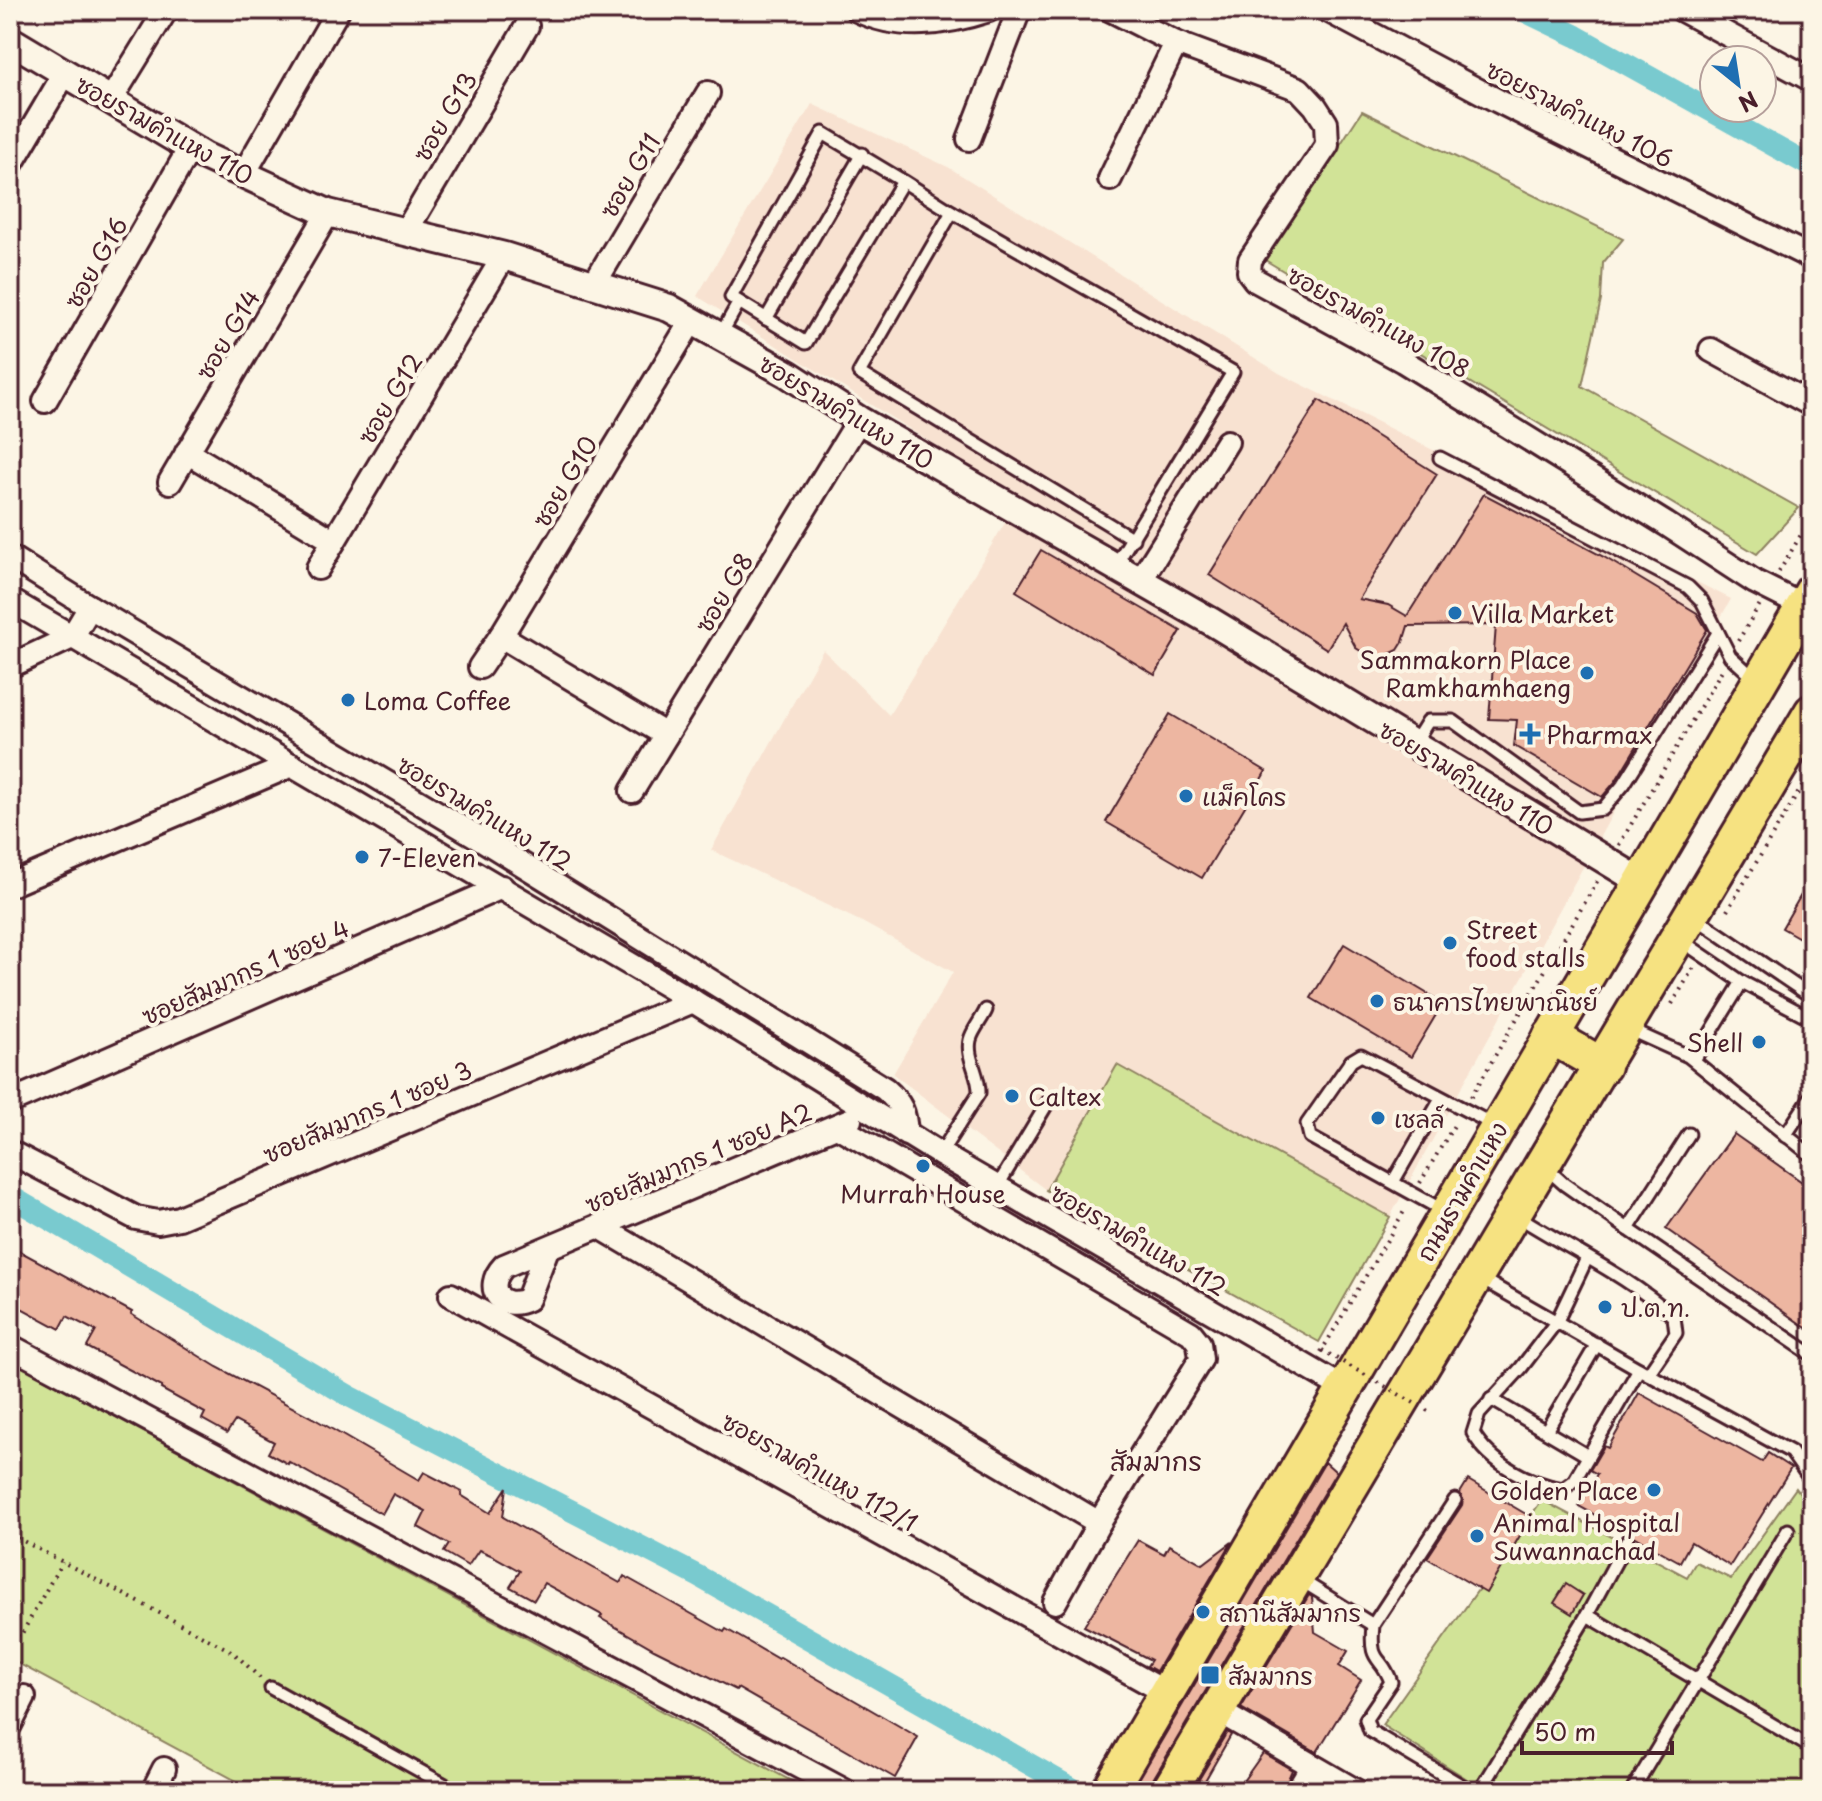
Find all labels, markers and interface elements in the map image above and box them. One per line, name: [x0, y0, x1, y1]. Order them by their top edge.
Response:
north arrow: [1698, 44, 1778, 124]
street label: ซอยรามคําแหง 106: [1480, 50, 1680, 176]
street label: ซอย G13: [403, 64, 485, 168]
street label: ซอยรามคำแหง 110: [70, 65, 260, 193]
text: N: [1733, 84, 1765, 121]
street label: ซอย G11: [590, 126, 668, 224]
street label: ซอย G16: [54, 210, 136, 314]
street label: ซอยรามคำแหง 108: [1281, 256, 1477, 386]
street label: ซอย G14: [186, 282, 268, 386]
street label: ซอยรามคำแหง 110: [753, 345, 941, 477]
street label: ซอย G12: [348, 346, 430, 450]
street label: ซอย G10: [523, 428, 605, 534]
street label: ซอย G8: [685, 545, 761, 639]
place label: Villa Market: [1471, 595, 1614, 631]
marker: Villa Market: [1446, 604, 1464, 622]
place label: Sammakorn Place Ramkhamhaeng: [1360, 641, 1571, 705]
marker: Sammakorn Place Ramkhamhaeng: [1578, 664, 1596, 682]
place label: Loma Coffee: [364, 682, 511, 718]
marker: Loma Coffee: [339, 691, 357, 709]
street label: ซอยรามคำแหง 110: [1373, 711, 1561, 843]
place label: Pharmax: [1546, 716, 1652, 752]
marker: Pharmax: [1521, 725, 1539, 743]
street label: ซอยรามคำแหง 112: [391, 746, 579, 878]
place label: แม็คโคร: [1202, 778, 1286, 814]
marker: แม็คโคร: [1177, 787, 1195, 805]
place label: 7-Eleven: [378, 839, 476, 875]
marker: 7-Eleven: [353, 848, 371, 866]
street label: ซอยสัมมากร 1 ซอย 4: [136, 909, 354, 1033]
place label: Street food stalls: [1466, 911, 1585, 975]
marker: Street food stalls: [1441, 934, 1459, 952]
place label: ธนาคารไทยพาณิชย์: [1393, 983, 1598, 1019]
marker: ธนาคารไทยพาณิชย์: [1368, 992, 1386, 1010]
place label: Shell: [1686, 1024, 1743, 1060]
marker: Shell: [1750, 1033, 1768, 1051]
street label: ซอยสัมมากร 1 ซอย 3: [257, 1051, 477, 1171]
place label: Caltex: [1028, 1078, 1101, 1114]
marker: Caltex: [1003, 1087, 1021, 1105]
street label: ซอยสัมมากร 1 ซอย A2: [579, 1093, 817, 1221]
place label: เชลล์: [1394, 1100, 1445, 1136]
marker: เชลล์: [1369, 1109, 1387, 1127]
street label: ถนนรามคำแหง: [1406, 1114, 1516, 1268]
marker: Murrah House: [914, 1157, 932, 1175]
street label: ซอยรามคำแหง 112: [1044, 1174, 1234, 1304]
place label: Murrah House: [840, 1175, 1006, 1211]
place label: ป.ต.ท.: [1621, 1289, 1690, 1325]
marker: ป.ต.ท.: [1596, 1298, 1614, 1316]
street label: ซอยรามคำแหง 112/1: [716, 1402, 924, 1540]
district label: สัมมากร: [1110, 1441, 1202, 1480]
place label: Golden Place: [1490, 1472, 1638, 1508]
marker: Golden Place: [1645, 1481, 1663, 1499]
place label: Animal Hospital Suwannachad: [1493, 1504, 1680, 1568]
marker: Animal Hospital Suwannachad: [1468, 1527, 1486, 1545]
place label: สถานีสัมมากร: [1219, 1594, 1361, 1630]
marker: สถานีสัมมากร: [1194, 1603, 1212, 1621]
place label: สัมมากร: [1228, 1657, 1313, 1693]
marker: สัมมากร: [1199, 1664, 1221, 1686]
scale bar: [1522, 1705, 1672, 1755]
text: 50 m: [1534, 1713, 1596, 1749]

